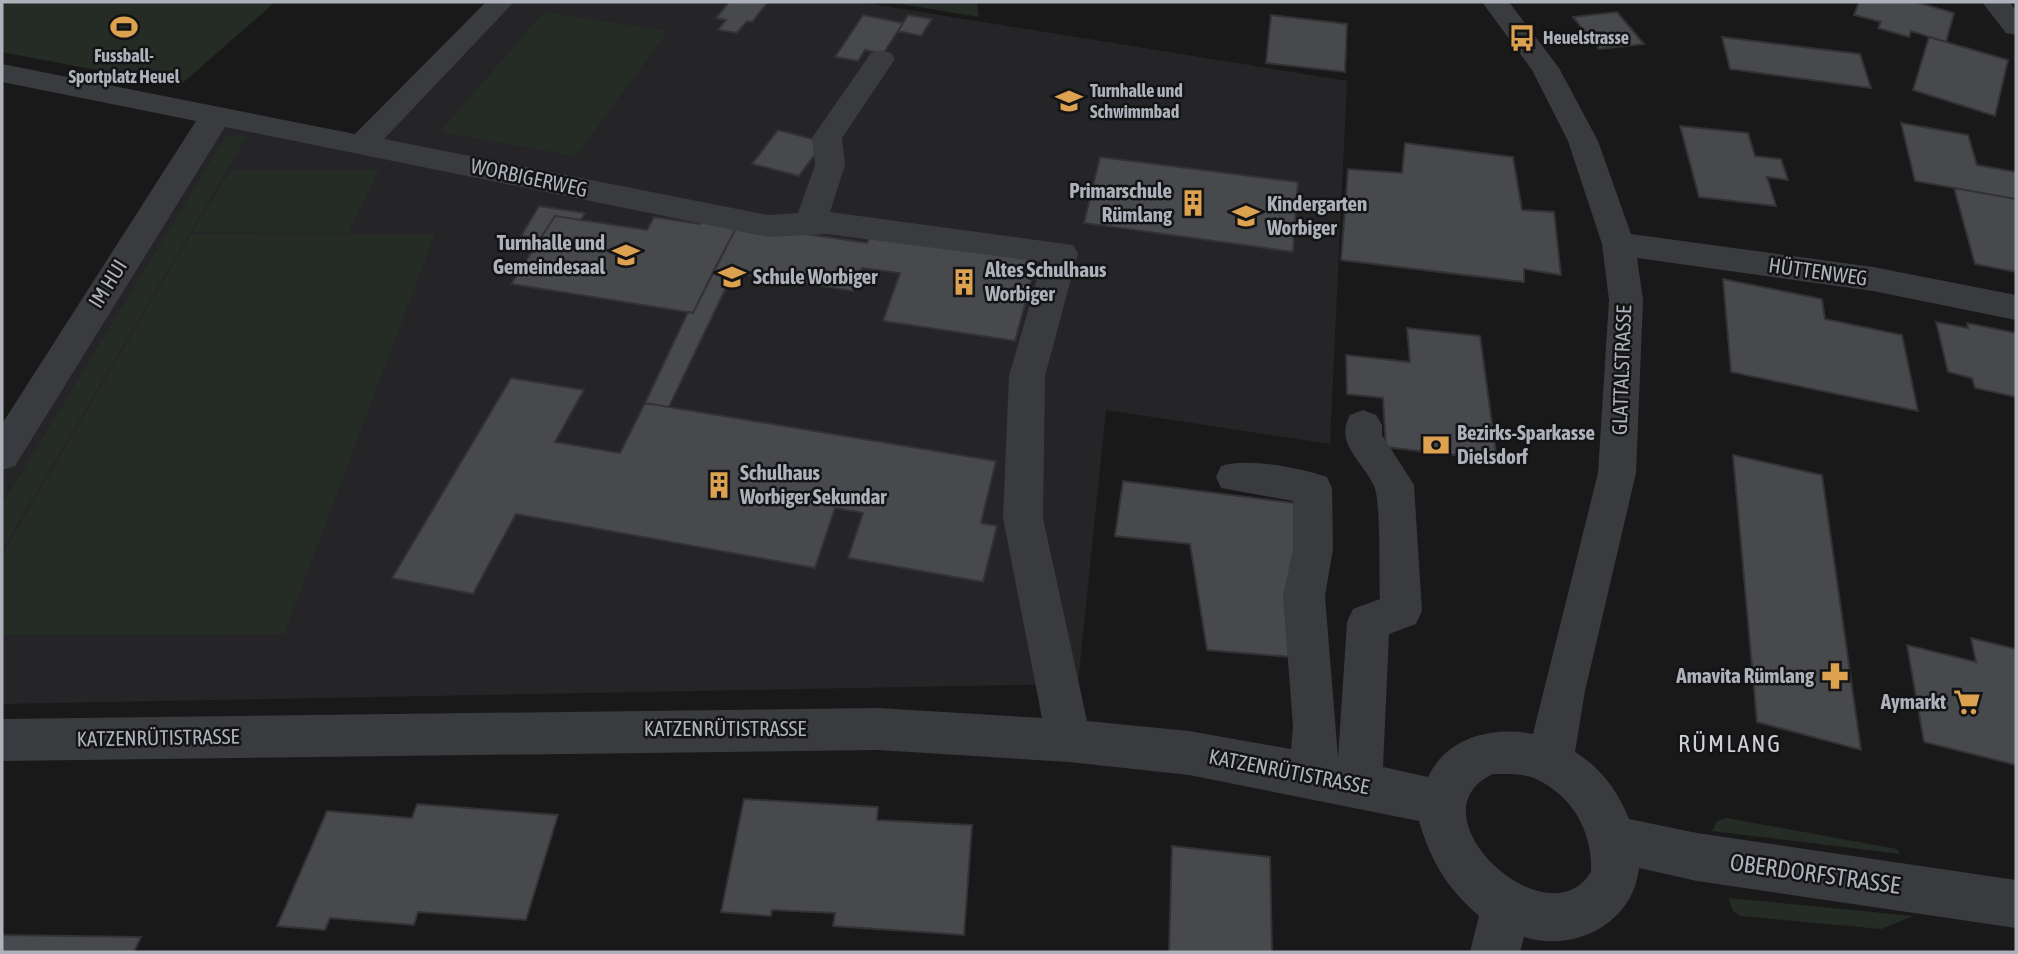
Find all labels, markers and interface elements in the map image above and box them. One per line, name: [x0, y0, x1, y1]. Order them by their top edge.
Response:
sports icon: Fussball- Sportplatz Heuel: [109, 12, 139, 42]
bus stop icon: Heuelstrasse: [1507, 23, 1537, 53]
place label: Heuelstrasse: [1543, 27, 1629, 48]
place label: Fussball- Sportplatz Heuel: [69, 45, 180, 87]
place label: Turnhalle und Schwimmbad: [1090, 80, 1183, 122]
school or university icon: Turnhalle und Schwimmbad: [1054, 86, 1084, 116]
street label: WORBIGERWEG: [469, 153, 590, 201]
place label: Primarschule Rümlang: [1069, 178, 1173, 226]
building icon: Primarschule Rümlang: [1178, 188, 1208, 218]
place label: Kindergarten Worbiger: [1266, 191, 1367, 239]
school or university icon: Kindergarten Worbiger: [1231, 201, 1261, 231]
place label: Turnhalle und Gemeindesaal: [493, 230, 605, 278]
school or university icon: Turnhalle und Gemeindesaal: [611, 240, 641, 270]
street label: HÜTTENWEG: [1767, 252, 1869, 290]
street label: IM HUI: [83, 255, 131, 312]
place label: Altes Schulhaus Worbiger: [984, 257, 1107, 305]
school or university icon: Schule Worbiger: [717, 262, 747, 292]
place label: Schule Worbiger: [753, 264, 878, 288]
building icon: Altes Schulhaus Worbiger: [949, 267, 979, 297]
street label: GLATTALSTRASSE: [1607, 304, 1635, 435]
place label: Bezirks-Sparkasse Dielsdorf: [1457, 420, 1595, 468]
bank icon: Bezirks-Sparkasse Dielsdorf: [1421, 430, 1451, 460]
place label: Schulhaus Worbiger Sekundar: [739, 460, 887, 508]
building icon: Schulhaus Worbiger Sekundar: [704, 470, 734, 500]
pharmacy icon: Amavita Rümlang: [1820, 661, 1850, 691]
place label: Amavita Rümlang: [1675, 663, 1815, 687]
supermarket icon: Aymarkt: [1952, 687, 1982, 717]
place label: Aymarkt: [1880, 689, 1946, 713]
street label: KATZENRÜTISTRASSE: [644, 716, 806, 740]
street label: KATZENRÜTISTRASSE: [76, 724, 240, 750]
district label: RÜMLANG: [1678, 730, 1782, 757]
street label: KATZENRÜTISTRASSE: [1207, 744, 1371, 798]
street label: OBERDORFSTRASSE: [1728, 848, 1902, 899]

